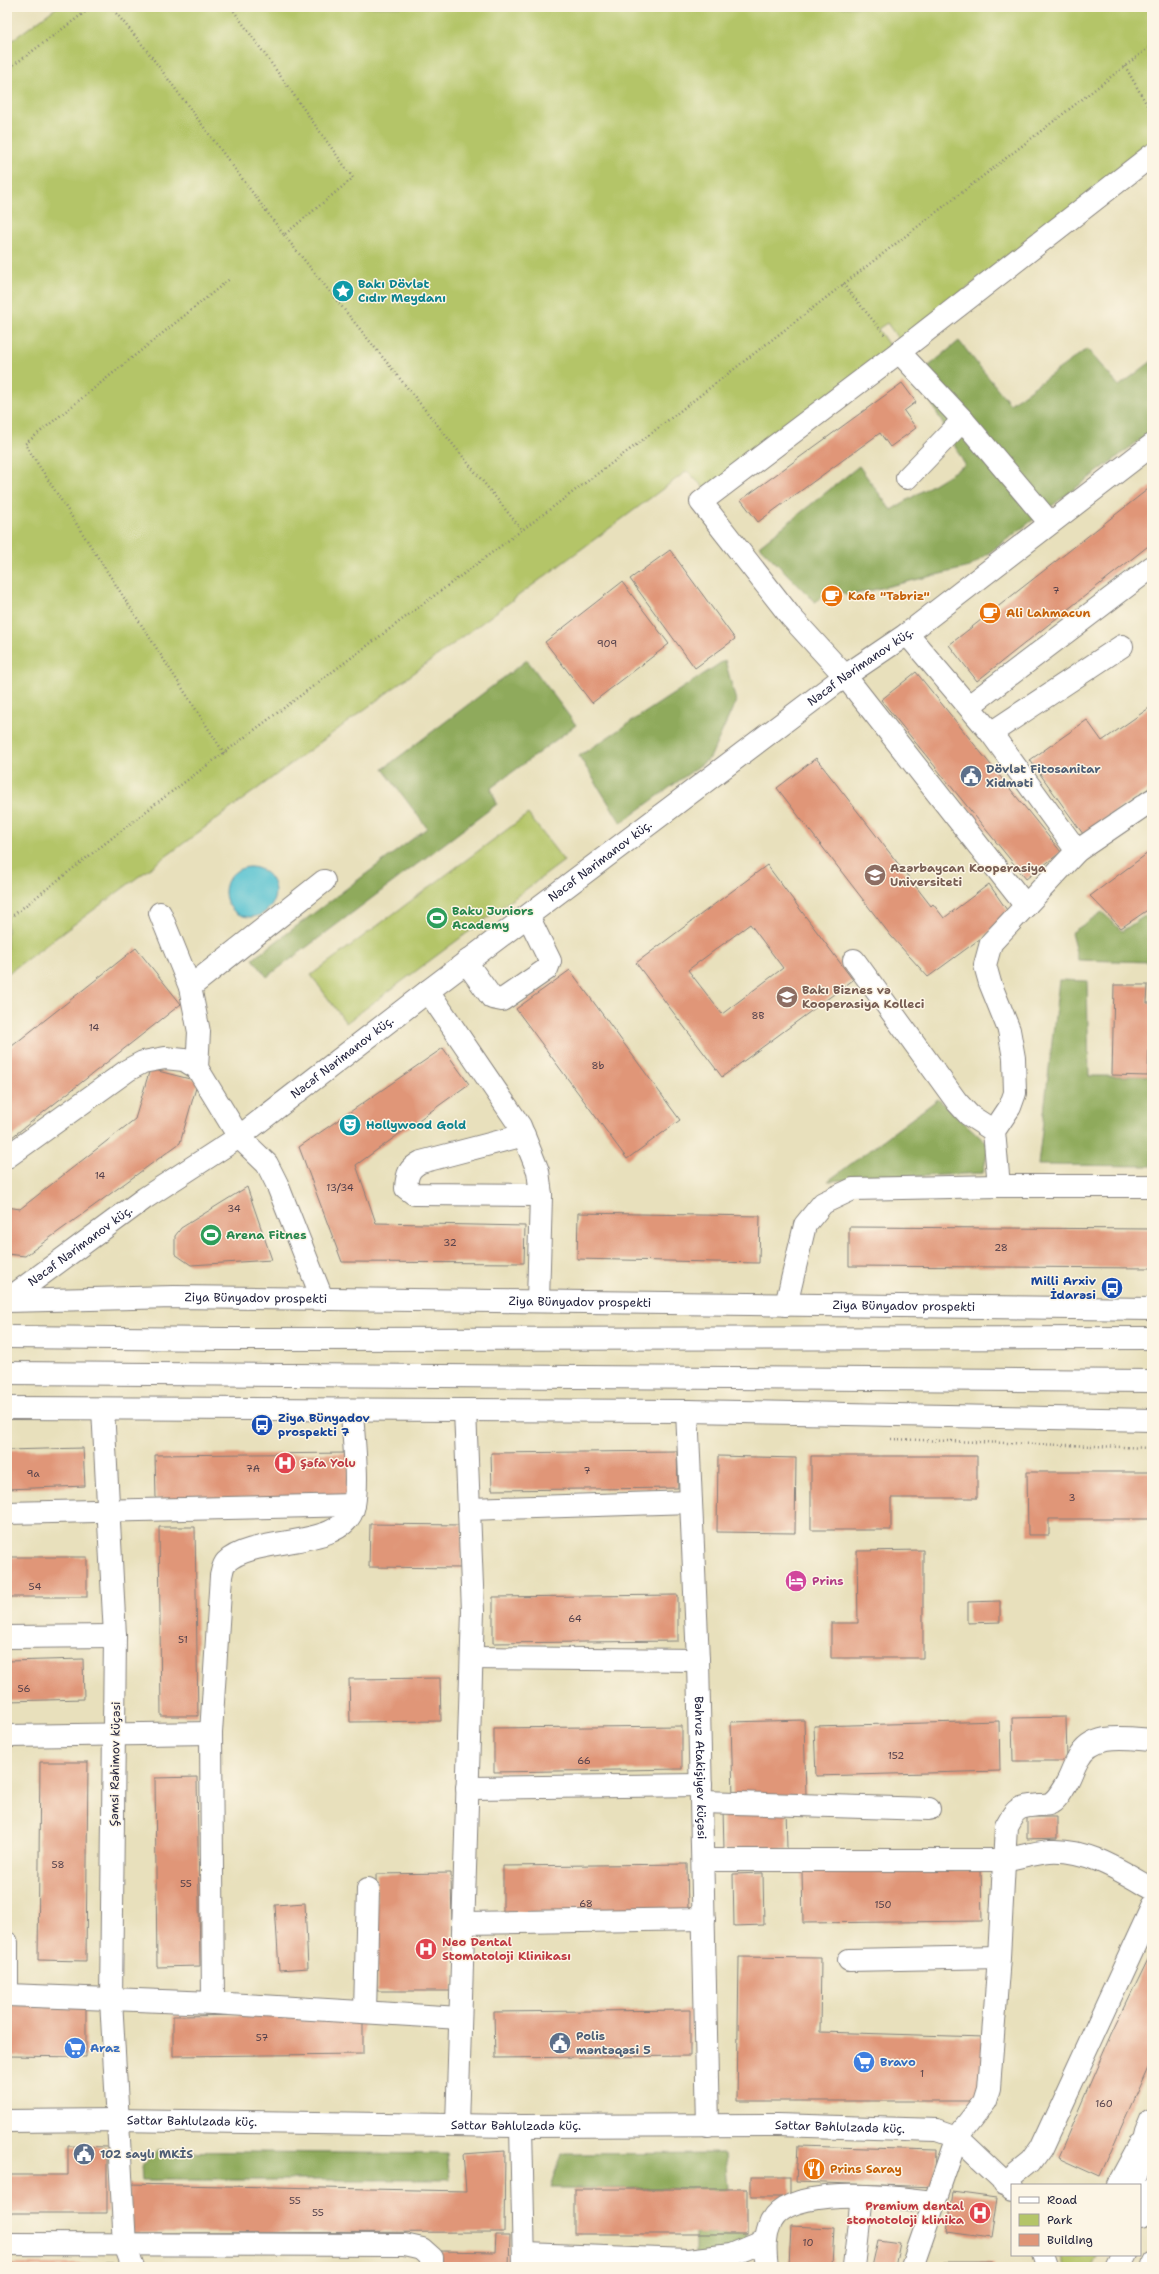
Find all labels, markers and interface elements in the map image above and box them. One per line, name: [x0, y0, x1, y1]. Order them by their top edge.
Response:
place label: Bakı Dövlət Cıdır Meydanı: [358, 276, 446, 306]
place icon: Bakı Dövlət Cıdır Meydanı: [330, 278, 356, 304]
cafe icon: Kafe "Təbriz": [819, 583, 845, 609]
house number: 7: [1053, 584, 1060, 597]
place label: Kafe "Təbriz": [848, 588, 930, 604]
cafe icon: Ali Lahmacun: [977, 600, 1003, 626]
place label: Ali Lahmacun: [1006, 605, 1090, 621]
street label: Nəcəf Nərimanov küç.: [804, 624, 917, 710]
house number: 909: [597, 637, 617, 650]
place label: Dövlət Fitosanitar Xidməti: [986, 761, 1101, 791]
public building icon: Dövlət Fitosanitar Xidməti: [958, 763, 984, 789]
street label: Nəcəf Nərimanov küç.: [545, 817, 655, 906]
place label: Azərbaycan Kooperasiya Universiteti: [890, 860, 1047, 890]
school or university icon: Azərbaycan Kooperasiya Universiteti: [862, 862, 888, 888]
place label: Baku Juniors Academy: [452, 903, 534, 933]
sports icon: Baku Juniors Academy: [424, 905, 450, 931]
place label: Bakı Biznes və Kooperasiya Kolleci: [802, 982, 925, 1012]
school or university icon: Bakı Biznes və Kooperasiya Kolleci: [774, 984, 800, 1010]
house number: 8B: [752, 1009, 765, 1022]
street label: Nəcəf Nərimanov küç.: [287, 1012, 397, 1102]
house number: 14: [89, 1021, 99, 1034]
house number: 8b: [592, 1059, 605, 1072]
theatre icon: Hollywood Gold: [337, 1112, 363, 1138]
place label: Hollywood Gold: [366, 1117, 466, 1133]
house number: 14: [95, 1169, 105, 1182]
house number: 13/34: [326, 1181, 354, 1194]
street label: Nəcəf Nərimanov küç.: [25, 1202, 136, 1290]
house number: 34: [227, 1202, 241, 1215]
sports icon: Arena Fitnes: [198, 1222, 224, 1248]
place label: Arena Fitnes: [226, 1227, 307, 1243]
house number: 32: [443, 1236, 457, 1249]
house number: 28: [994, 1241, 1008, 1254]
place label: Milli Arxiv İdarəsi: [1031, 1273, 1096, 1303]
bus stop icon: Milli Arxiv İdarəsi: [1099, 1275, 1125, 1301]
street label: Ziya Bünyadov prospekti: [185, 1289, 327, 1307]
street label: Ziya Bünyadov prospekti: [509, 1293, 651, 1311]
street label: Ziya Bünyadov prospekti: [832, 1297, 975, 1315]
place label: Ziya Bünyadov prospekti 7: [278, 1410, 370, 1440]
bus stop icon: Ziya Bünyadov prospekti 7: [249, 1412, 275, 1438]
hospital icon: Şəfa Yolu: [272, 1450, 298, 1476]
place label: Şəfa Yolu: [300, 1455, 356, 1471]
house number: 7А: [246, 1462, 260, 1475]
house number: 7: [584, 1464, 591, 1477]
house number: 9а: [26, 1467, 40, 1480]
house number: 3: [1069, 1491, 1076, 1504]
hotel icon: Prins: [783, 1568, 809, 1594]
place label: Prins: [812, 1573, 844, 1589]
house number: 54: [29, 1580, 41, 1593]
house number: 64: [568, 1612, 582, 1625]
house number: 51: [178, 1633, 188, 1646]
house number: 56: [18, 1682, 30, 1695]
street label: Bəhruz Atakişiyev küçəsi: [691, 1696, 710, 1840]
street label: Şəmsi Rəhimov küçəsi: [106, 1701, 124, 1827]
house number: 152: [888, 1749, 904, 1762]
house number: 66: [577, 1754, 591, 1767]
house number: 58: [52, 1858, 64, 1871]
house number: 55: [180, 1877, 192, 1890]
house number: 68: [579, 1897, 593, 1910]
house number: 150: [874, 1898, 892, 1911]
place label: Neo Dental Stomatoloji Klinikası: [442, 1934, 571, 1964]
hospital icon: Neo Dental Stomatoloji Klinikası: [413, 1936, 439, 1962]
place label: Polis məntəqəsi 5: [576, 2028, 651, 2058]
public building icon: Polis məntəqəsi 5: [547, 2030, 573, 2056]
house number: 57: [256, 2031, 268, 2044]
supermarket icon: Araz: [62, 2035, 88, 2061]
place label: Araz: [90, 2040, 121, 2056]
supermarket icon: Bravo: [851, 2049, 877, 2075]
place label: Bravo: [880, 2054, 916, 2070]
house number: 1: [920, 2067, 924, 2080]
house number: 160: [1095, 2097, 1113, 2110]
street label: Səttar Bəhlulzadə küç.: [127, 2112, 257, 2130]
street label: Səttar Bəhlulzadə küç.: [451, 2117, 581, 2134]
street label: Səttar Bəhlulzadə küç.: [775, 2117, 905, 2137]
public building icon: 102 saylı MKİS: [71, 2141, 97, 2167]
place label: 102 saylı MKİS: [100, 2146, 193, 2162]
restaurant icon: Prins Saray: [801, 2156, 827, 2182]
place label: Prins Saray: [830, 2161, 902, 2177]
legend: [1011, 2184, 1141, 2256]
text: Road: [1047, 2192, 1078, 2208]
house number: 55: [289, 2194, 301, 2207]
place label: Premium dental stomotoloji klinika: [846, 2198, 965, 2228]
hospital icon: Premium dental stomotoloji klinika: [967, 2200, 993, 2226]
house number: 55: [312, 2206, 324, 2219]
text: Park: [1047, 2212, 1073, 2228]
text: Building: [1047, 2232, 1093, 2248]
house number: 10: [803, 2236, 813, 2249]

